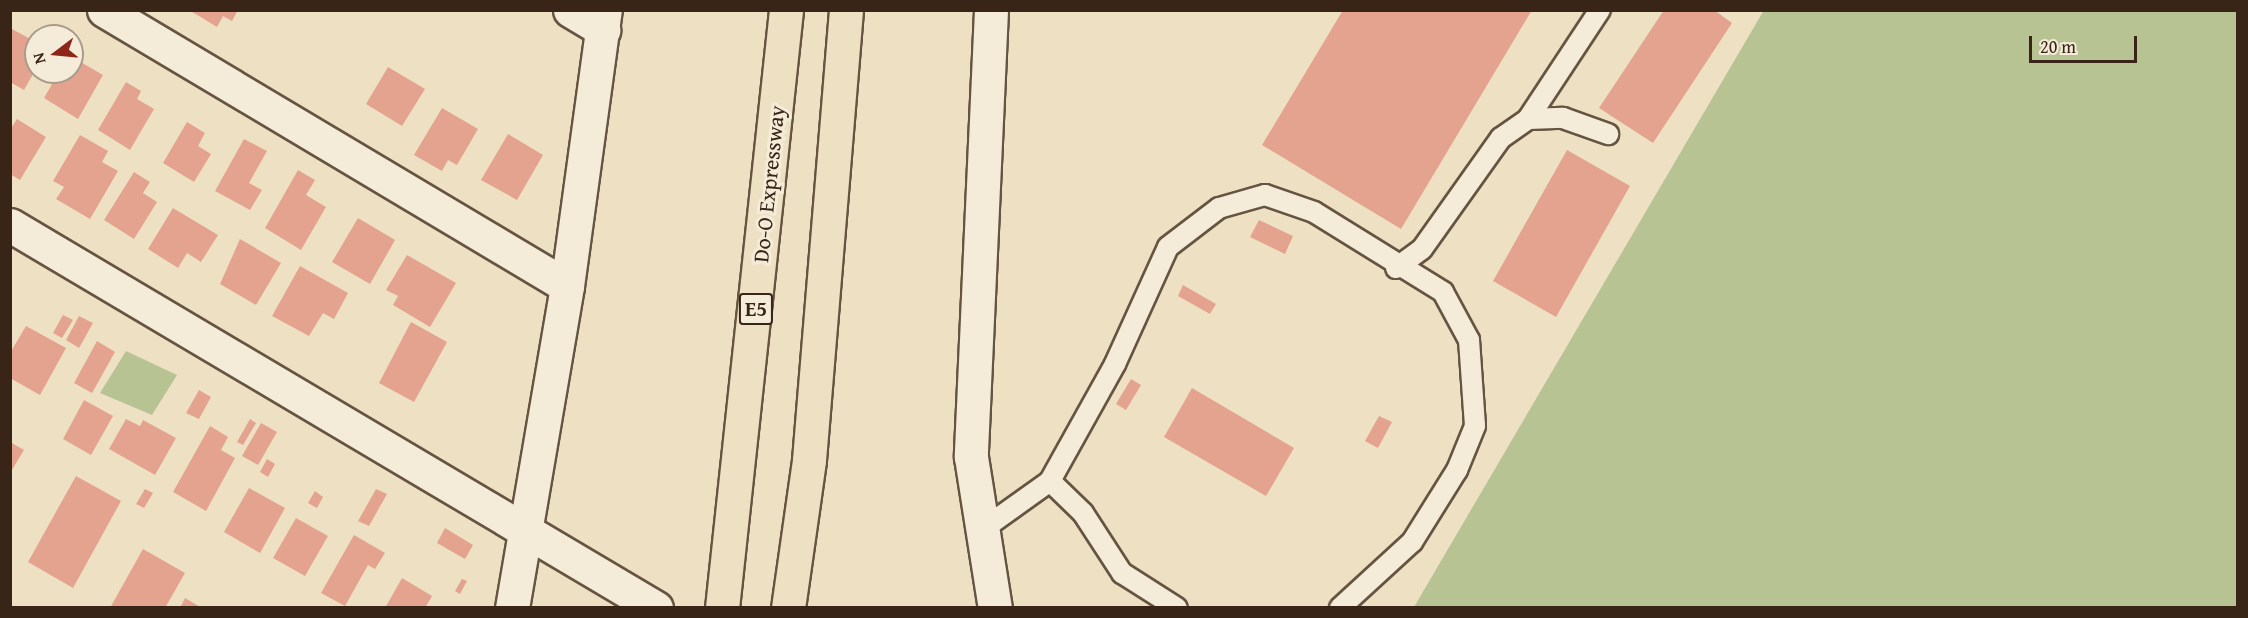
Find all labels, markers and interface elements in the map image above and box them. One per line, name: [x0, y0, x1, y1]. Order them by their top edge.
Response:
north arrow: [24, 24, 84, 84]
scale bar: [2032, 24, 2140, 62]
text: 20 m: [2040, 33, 2076, 60]
text: N: [26, 50, 52, 67]
street label: Do-O Expressway: [748, 104, 790, 264]
road number: E5: [738, 291, 774, 327]

